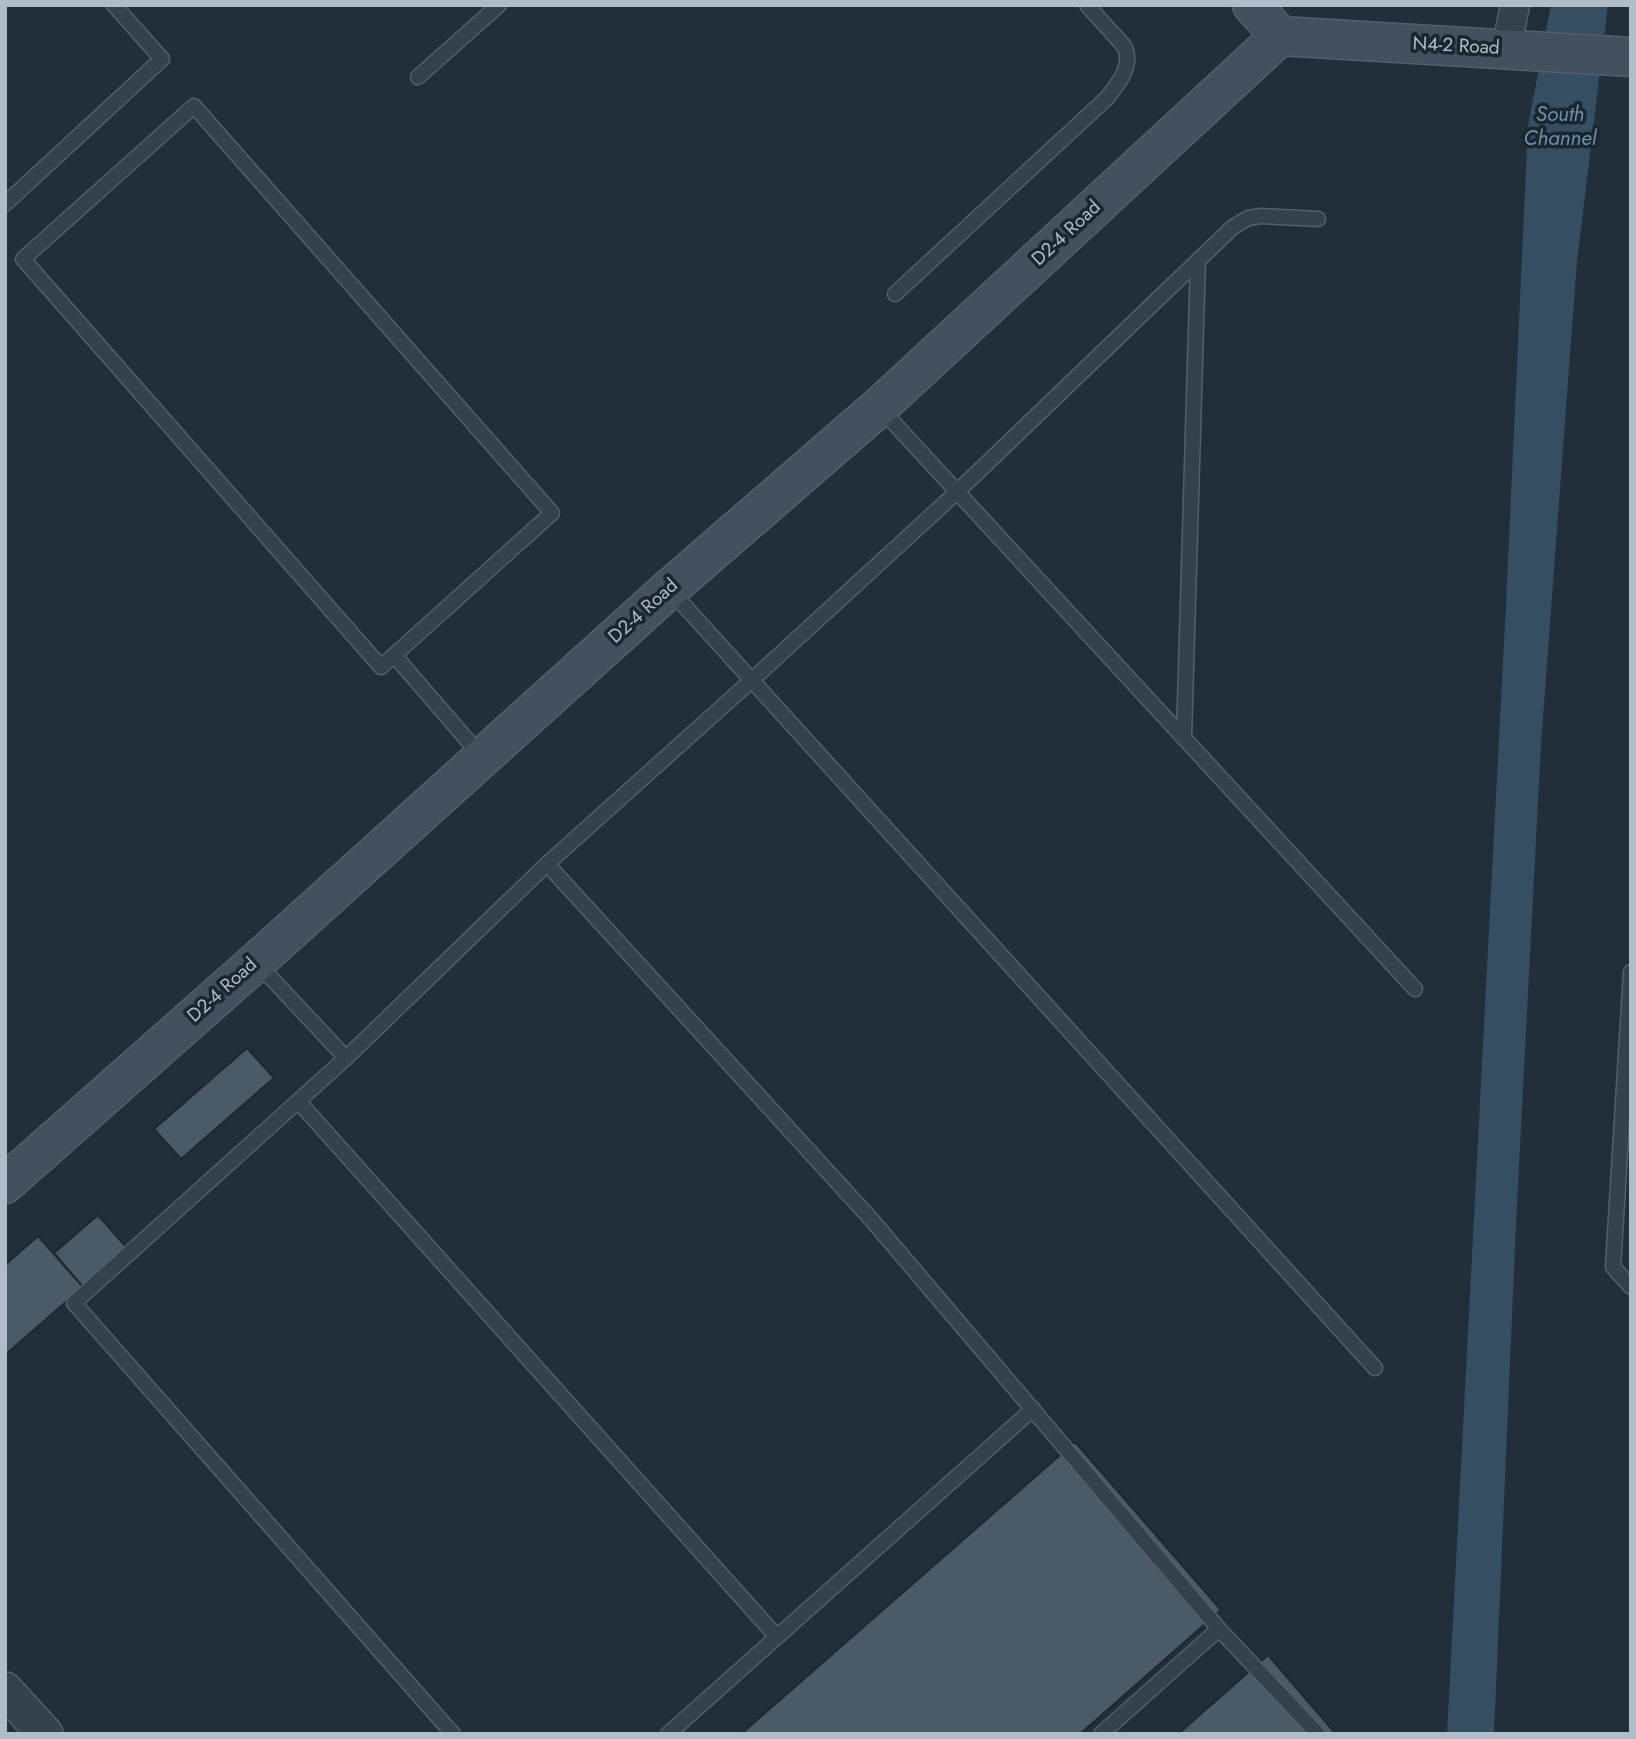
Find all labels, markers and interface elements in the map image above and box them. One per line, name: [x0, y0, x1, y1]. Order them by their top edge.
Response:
street label: N4-2 Road: [1412, 33, 1500, 61]
water label: South Channel: [1524, 103, 1596, 153]
street label: D2-4 Road: [1028, 197, 1106, 271]
street label: D2-4 Road: [605, 575, 683, 649]
street label: D2-4 Road: [184, 954, 262, 1028]

